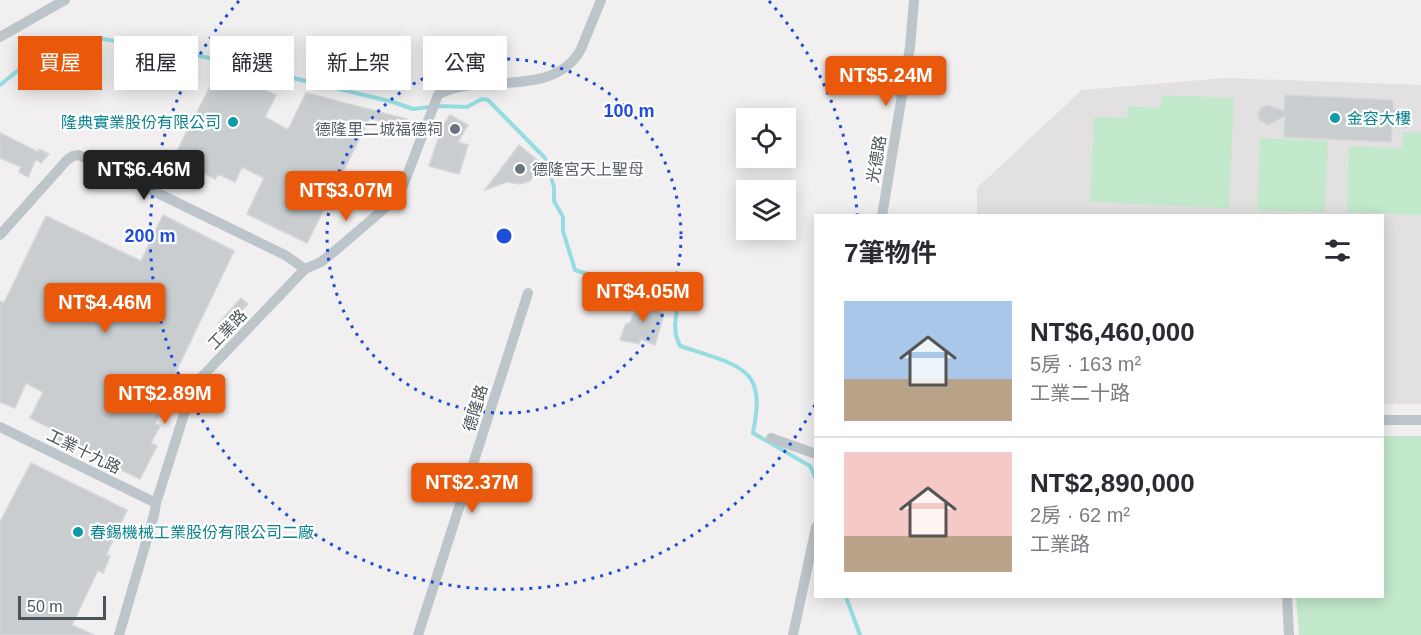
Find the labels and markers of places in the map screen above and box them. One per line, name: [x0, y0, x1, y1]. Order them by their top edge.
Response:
pin: NT$5.24M: [824, 56, 948, 107]
place label: 金容大樓: [1347, 110, 1411, 127]
marker: 金容大樓: [1328, 111, 1342, 125]
place label: 隆典實業股份有限公司: [61, 114, 221, 131]
marker: 隆典實業股份有限公司: [226, 115, 240, 129]
place label: 德隆里二城福德祠: [315, 121, 443, 138]
marker: 德隆里二城福德祠: [448, 122, 462, 136]
pin: NT$6.46M: [82, 150, 206, 201]
place label: 德隆宮天上聖母: [532, 161, 644, 178]
marker: 德隆宮天上聖母: [513, 162, 527, 176]
pin: NT$3.07M: [284, 171, 408, 222]
centre of rings: [494, 226, 514, 246]
pin: NT$4.05M: [581, 272, 705, 323]
pin: NT$4.46M: [43, 283, 167, 334]
pin: NT$2.89M: [103, 374, 227, 425]
pin: NT$2.37M: [410, 463, 534, 514]
place label: 春錫機械工業股份有限公司二廠: [90, 524, 314, 541]
marker: 春錫機械工業股份有限公司二廠: [71, 525, 85, 539]

